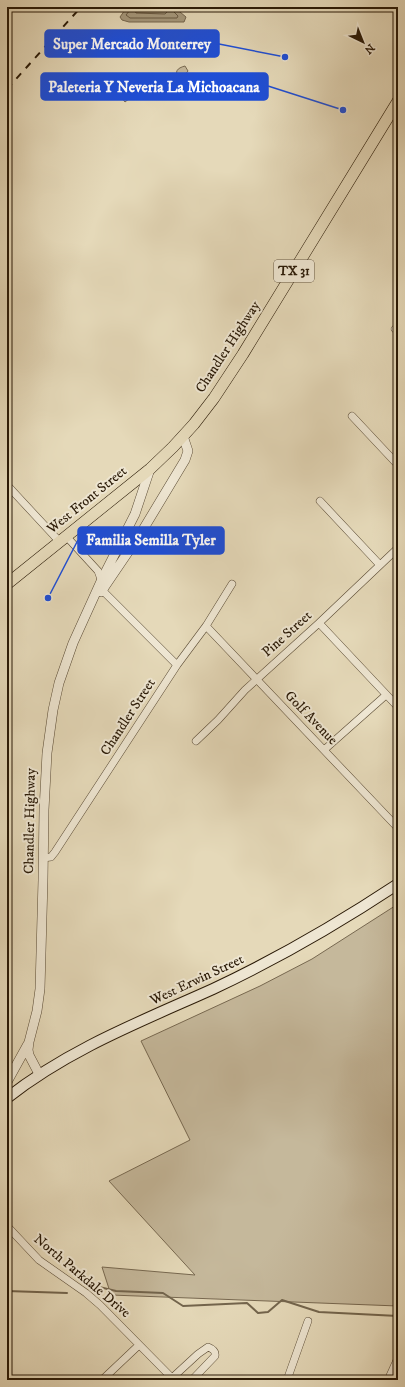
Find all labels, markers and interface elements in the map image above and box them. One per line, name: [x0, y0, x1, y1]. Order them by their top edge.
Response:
north arrow: [343, 22, 383, 62]
callout: Super Mercado Monterrey: [45, 30, 219, 57]
text: Super Mercado Monterrey: [53, 35, 212, 54]
text: N: [361, 40, 377, 57]
callout: Paleteria Y Neveria La Michoacana: [41, 73, 268, 100]
text: Paleteria Y Neveria La Michoacana: [48, 78, 260, 97]
road number: TX 31: [274, 260, 314, 282]
street label: Chandler Highway: [192, 297, 265, 396]
street label: West Front Street: [43, 462, 131, 538]
callout: Familia Semilla Tyler: [78, 527, 224, 554]
text: Familia Semilla Tyler: [86, 531, 216, 550]
street label: Pine Street: [258, 607, 316, 661]
street label: Chandler Street: [96, 675, 160, 759]
street label: Golf Avenue: [281, 687, 341, 749]
street label: Chandler Highway: [20, 768, 40, 874]
street label: West Erwin Street: [146, 950, 247, 1010]
street label: North Parkdale Drive: [30, 1230, 134, 1322]

